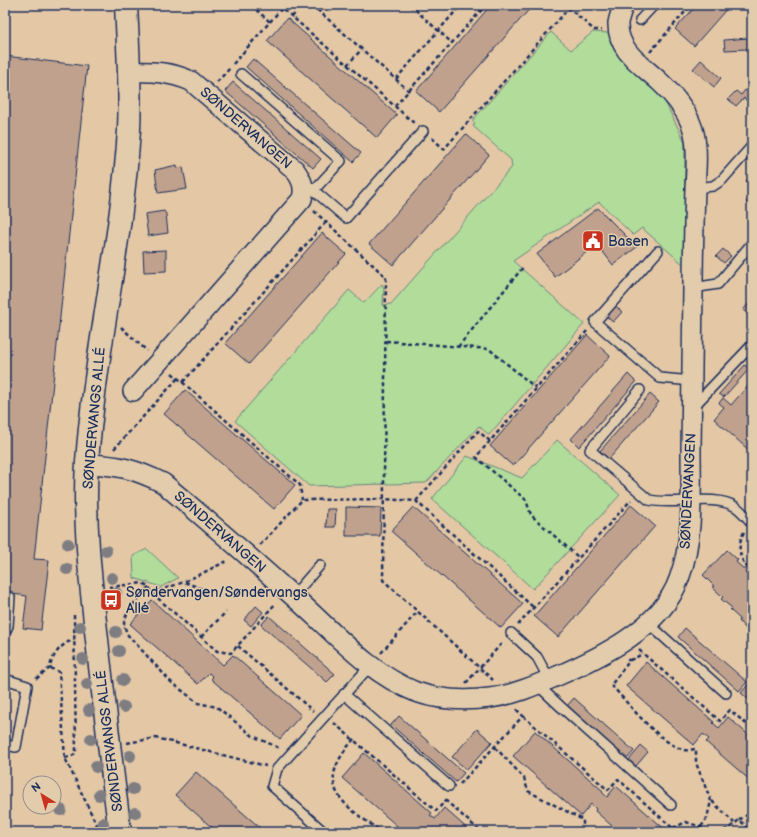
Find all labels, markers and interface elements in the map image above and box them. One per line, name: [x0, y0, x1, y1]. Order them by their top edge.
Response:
street label: SØNDERVANGEN: [197, 84, 295, 172]
public building icon: Basen: [580, 228, 606, 254]
place label: Basen: [608, 233, 649, 250]
street label: SØNDERVANGS ALLÉ: [78, 346, 109, 490]
street label: SØNDERVANGEN: [676, 433, 700, 549]
street label: SØNDERVANGEN: [171, 488, 269, 576]
place label: Søndervangen/Søndervangs Allé: [126, 584, 308, 617]
bus stop icon: Søndervangen/Søndervangs Allé: [98, 587, 124, 613]
street label: SØNDERVANGS ALLÉ: [91, 669, 126, 813]
north arrow: [22, 775, 62, 815]
text: N: [29, 780, 43, 795]

